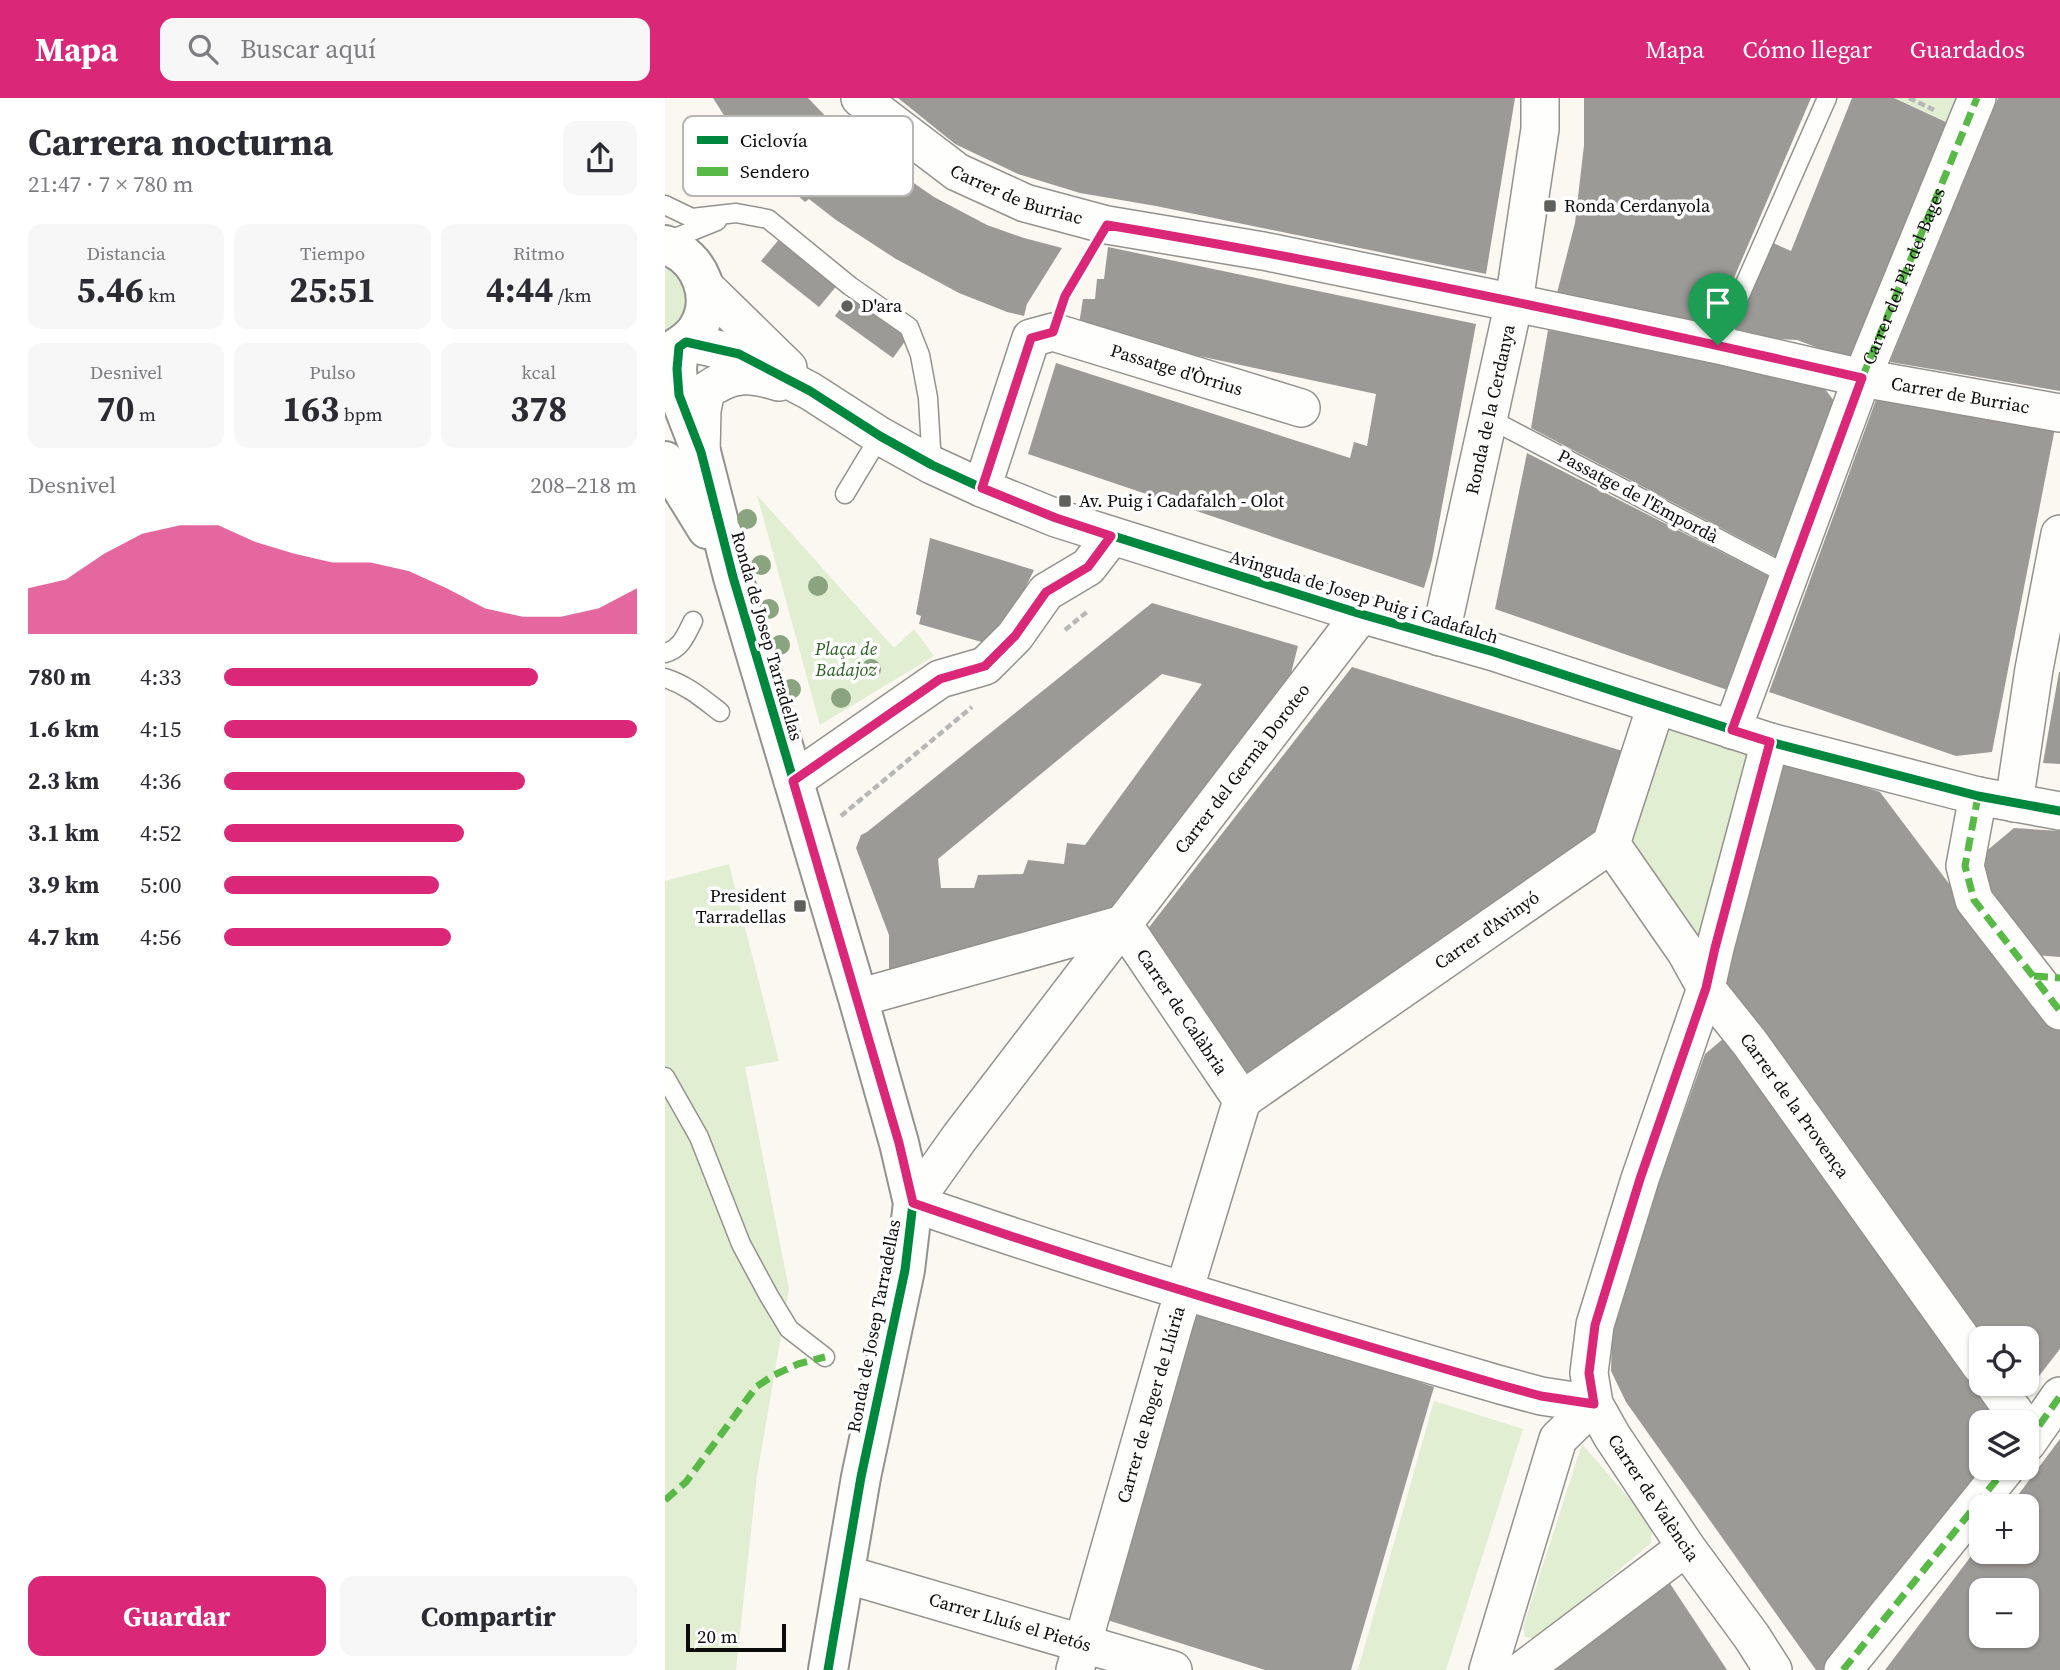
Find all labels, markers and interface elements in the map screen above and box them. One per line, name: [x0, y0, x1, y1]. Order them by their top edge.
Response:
search box: [160, 18, 650, 81]
text: Mapa: [35, 27, 118, 72]
icon: search: [184, 30, 222, 68]
text: Buscar aquí: [240, 31, 376, 67]
text: Mapa: [1645, 33, 1704, 66]
text: Cómo llegar: [1742, 33, 1872, 66]
text: Guardados: [1910, 33, 2025, 66]
text: Carrera nocturna: [28, 116, 333, 168]
legend: [683, 116, 913, 196]
button: share: [563, 121, 637, 195]
text: Ciclovía: [740, 127, 808, 153]
text: Sendero: [740, 158, 810, 184]
street label: Carrer de Burriac: [945, 158, 1086, 230]
text: 21:47 · 7 × 780 m: [28, 168, 194, 200]
street label: Carrer del Pla del Bages: [1856, 183, 1951, 369]
place label: Ronda Cerdanyola: [1564, 193, 1711, 218]
marker: Ronda Cerdanyola: [1542, 198, 1558, 214]
text: Distancia: [87, 240, 166, 266]
text: Tiempo: [300, 240, 365, 266]
text: Ritmo: [513, 240, 565, 266]
text: 5.46: [76, 266, 144, 314]
text: 25:51: [289, 266, 376, 314]
text: 4:44: [486, 266, 553, 314]
pin: [1688, 273, 1748, 345]
text: km: [144, 282, 176, 308]
text: /km: [553, 282, 592, 308]
icon: arrive: [1699, 284, 1737, 322]
place label: D'ara: [861, 293, 903, 318]
marker: D'ara: [839, 298, 855, 314]
street label: Ronda de la Cerdanya: [1459, 321, 1521, 497]
street label: Passatge d'Òrrius: [1108, 337, 1246, 402]
text: Desnivel: [90, 359, 163, 385]
text: Pulso: [309, 359, 356, 385]
text: kcal: [522, 359, 556, 385]
street label: Carrer de Burriac: [1889, 370, 2032, 419]
text: 70: [96, 385, 134, 433]
text: 163: [282, 385, 339, 433]
text: 378: [510, 385, 567, 433]
text: m: [134, 401, 156, 427]
text: bpm: [339, 401, 383, 427]
street label: Passatge de l'Empordà: [1554, 443, 1724, 549]
text: Desnivel: [28, 469, 116, 501]
text: 208–218 m: [530, 469, 637, 501]
place label: Av. Puig i Cadafalch - Olot: [1079, 488, 1284, 513]
marker: Av. Puig i Cadafalch - Olot: [1057, 493, 1073, 509]
street label: Ronda de Josep Tarradellas: [726, 528, 809, 744]
street label: Avinguda de Josep Puig i Cadafalch: [1227, 544, 1502, 649]
park label: Plaça de Badajoz: [814, 636, 878, 682]
text: 780 m: [28, 661, 91, 693]
text: 4:33: [140, 661, 181, 693]
street label: Carrer del Germà Doroteo: [1168, 678, 1315, 859]
text: 1.6 km: [28, 713, 99, 745]
text: 4:15: [140, 713, 181, 745]
text: 2.3 km: [28, 765, 99, 797]
text: 4:36: [140, 765, 181, 797]
text: 3.1 km: [28, 817, 99, 849]
text: 4:52: [140, 817, 181, 849]
text: 3.9 km: [28, 869, 99, 901]
text: 5:00: [140, 869, 181, 901]
place label: President Tarradellas: [696, 883, 786, 929]
street label: Carrer d'Avinyó: [1429, 884, 1544, 975]
marker: President Tarradellas: [792, 898, 808, 914]
text: 4.7 km: [28, 921, 99, 953]
text: 4:56: [140, 921, 181, 953]
street label: Carrer de Calàbria: [1131, 944, 1234, 1081]
street label: Carrer de la Provença: [1735, 1027, 1856, 1184]
street label: Ronda de Josep Tarradellas: [841, 1217, 906, 1435]
street label: Carrer de Roger de Llúria: [1110, 1302, 1191, 1506]
map controls: [1969, 1326, 2039, 1648]
button: locate: [1969, 1326, 2039, 1396]
button: layers: [1969, 1410, 2039, 1480]
street label: Carrer de València: [1602, 1429, 1706, 1567]
button: +: [1969, 1494, 2039, 1564]
button: Guardar: [28, 1576, 326, 1656]
button: Compartir: [340, 1576, 637, 1656]
button: −: [1969, 1578, 2039, 1648]
street label: Carrer Lluís el Pietós: [926, 1586, 1094, 1657]
scale bar: [686, 1621, 786, 1653]
text: 20 m: [697, 1623, 738, 1649]

